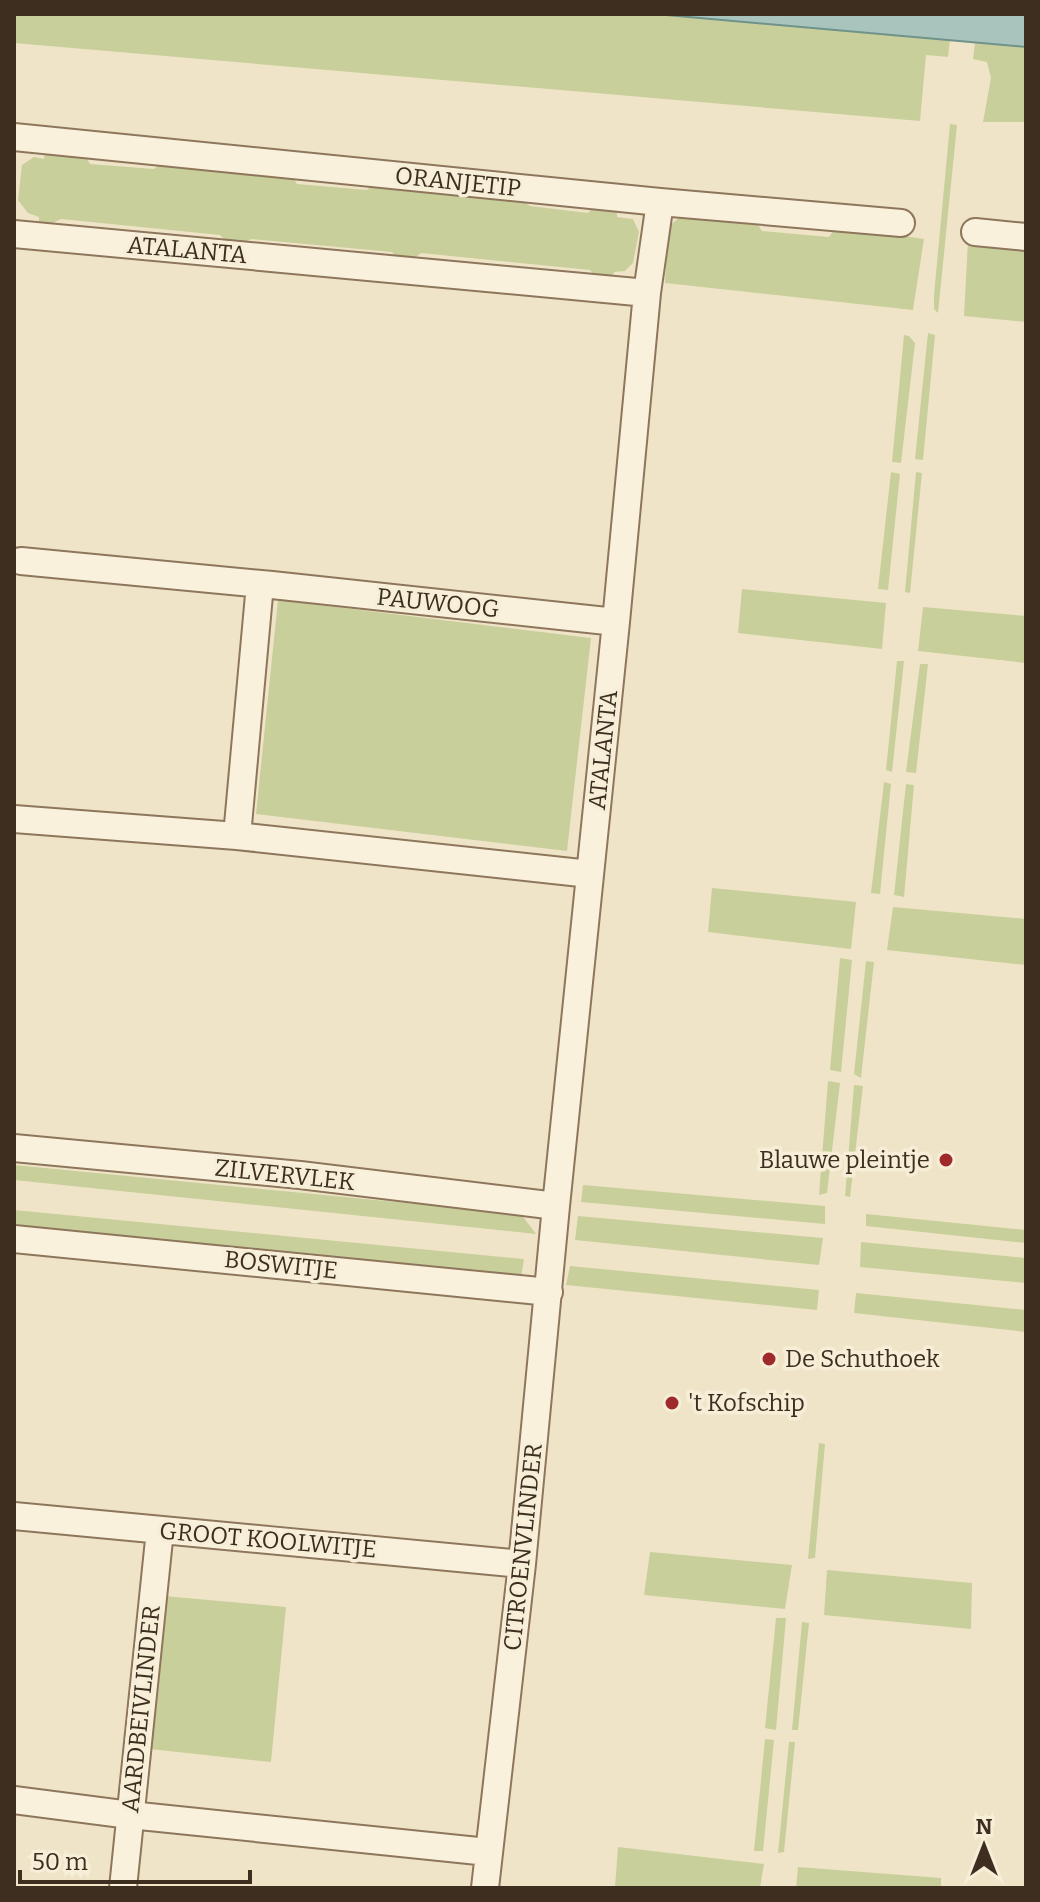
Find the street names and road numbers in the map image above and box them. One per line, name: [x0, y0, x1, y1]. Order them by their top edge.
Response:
street label: ORANJETIP: [394, 161, 522, 203]
street label: ATALANTA: [126, 231, 248, 269]
street label: PAUWOOG: [375, 583, 501, 623]
street label: ATALANTA: [583, 689, 623, 811]
street label: ZILVERVLEK: [213, 1154, 357, 1196]
street label: BOSWITJE: [223, 1245, 339, 1285]
street label: CITROENVLINDER: [498, 1442, 548, 1652]
street label: GROOT KOOLWITJE: [158, 1517, 378, 1563]
street label: AARDBEIVLINDER: [116, 1604, 166, 1814]

